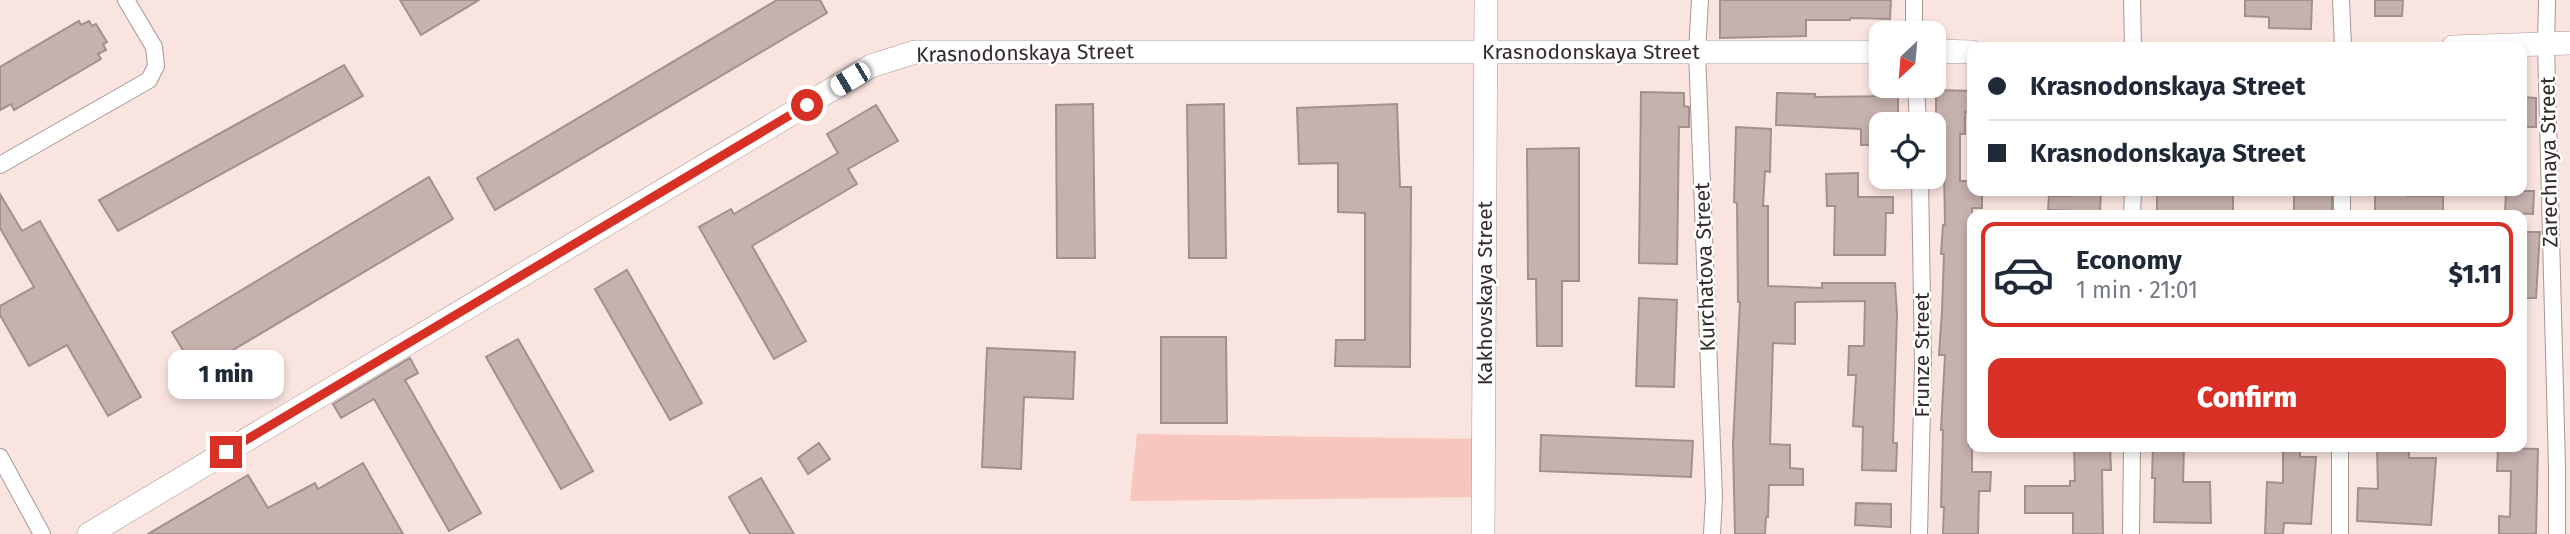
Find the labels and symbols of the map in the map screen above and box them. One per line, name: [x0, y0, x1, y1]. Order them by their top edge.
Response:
north arrow: [1869, 21, 1946, 98]
street label: Krasnodonskaya Street: [916, 38, 1135, 68]
street label: Krasnodonskaya Street: [1482, 39, 1700, 65]
car: [827, 59, 874, 99]
street label: Zarechnaya Street: [2535, 76, 2563, 248]
route start: [791, 89, 823, 121]
street label: Kurchatova Street: [1689, 182, 1721, 352]
street label: Kakhovskaya Street: [1472, 200, 1498, 385]
street label: Frunze Street: [1909, 292, 1935, 418]
callout: 1 min: [168, 350, 284, 400]
route end: [210, 436, 242, 468]

